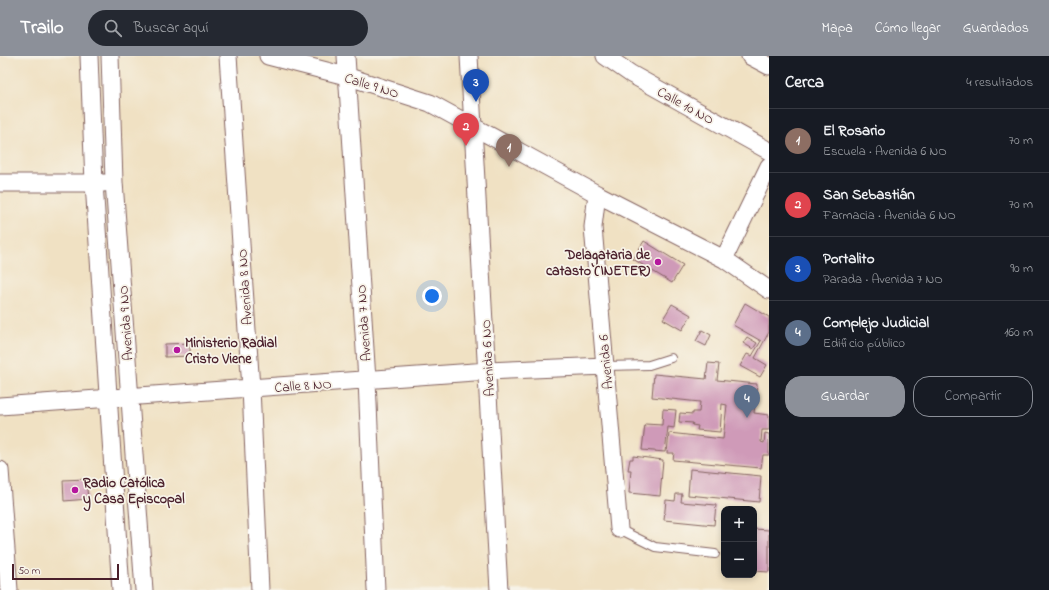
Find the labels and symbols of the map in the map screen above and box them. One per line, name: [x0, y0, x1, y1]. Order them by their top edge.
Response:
street label: Calle 9 NO: [342, 68, 401, 105]
pin: 3: [463, 69, 489, 102]
street label: Calle 10 NO: [653, 82, 718, 131]
pin: 2: [453, 113, 479, 146]
pin: 1: [496, 134, 522, 167]
place label: Delagataria de catasto (INETER): [546, 245, 651, 282]
street label: Avenida 8 NO: [232, 248, 259, 326]
marker: Delagataria de catasto (INETER): [653, 257, 663, 267]
street label: Avenida 7 NO: [351, 284, 378, 362]
street label: Avenida 9 NO: [113, 285, 140, 361]
your location: [422, 286, 442, 306]
street label: Avenida 6 NO: [476, 319, 501, 397]
place label: Ministerio Radial Cristo Viene: [185, 333, 277, 370]
street label: Avenida 6: [594, 333, 619, 390]
marker: Ministerio Radial Cristo Viene: [172, 345, 182, 355]
street label: Calle 8 NO: [274, 374, 332, 399]
pin: 4: [734, 385, 760, 418]
place label: Radio Católica y Casa Episcopal: [82, 473, 185, 512]
marker: Radio Católica y Casa Episcopal: [70, 485, 80, 495]
scale bar: [12, 562, 119, 581]

